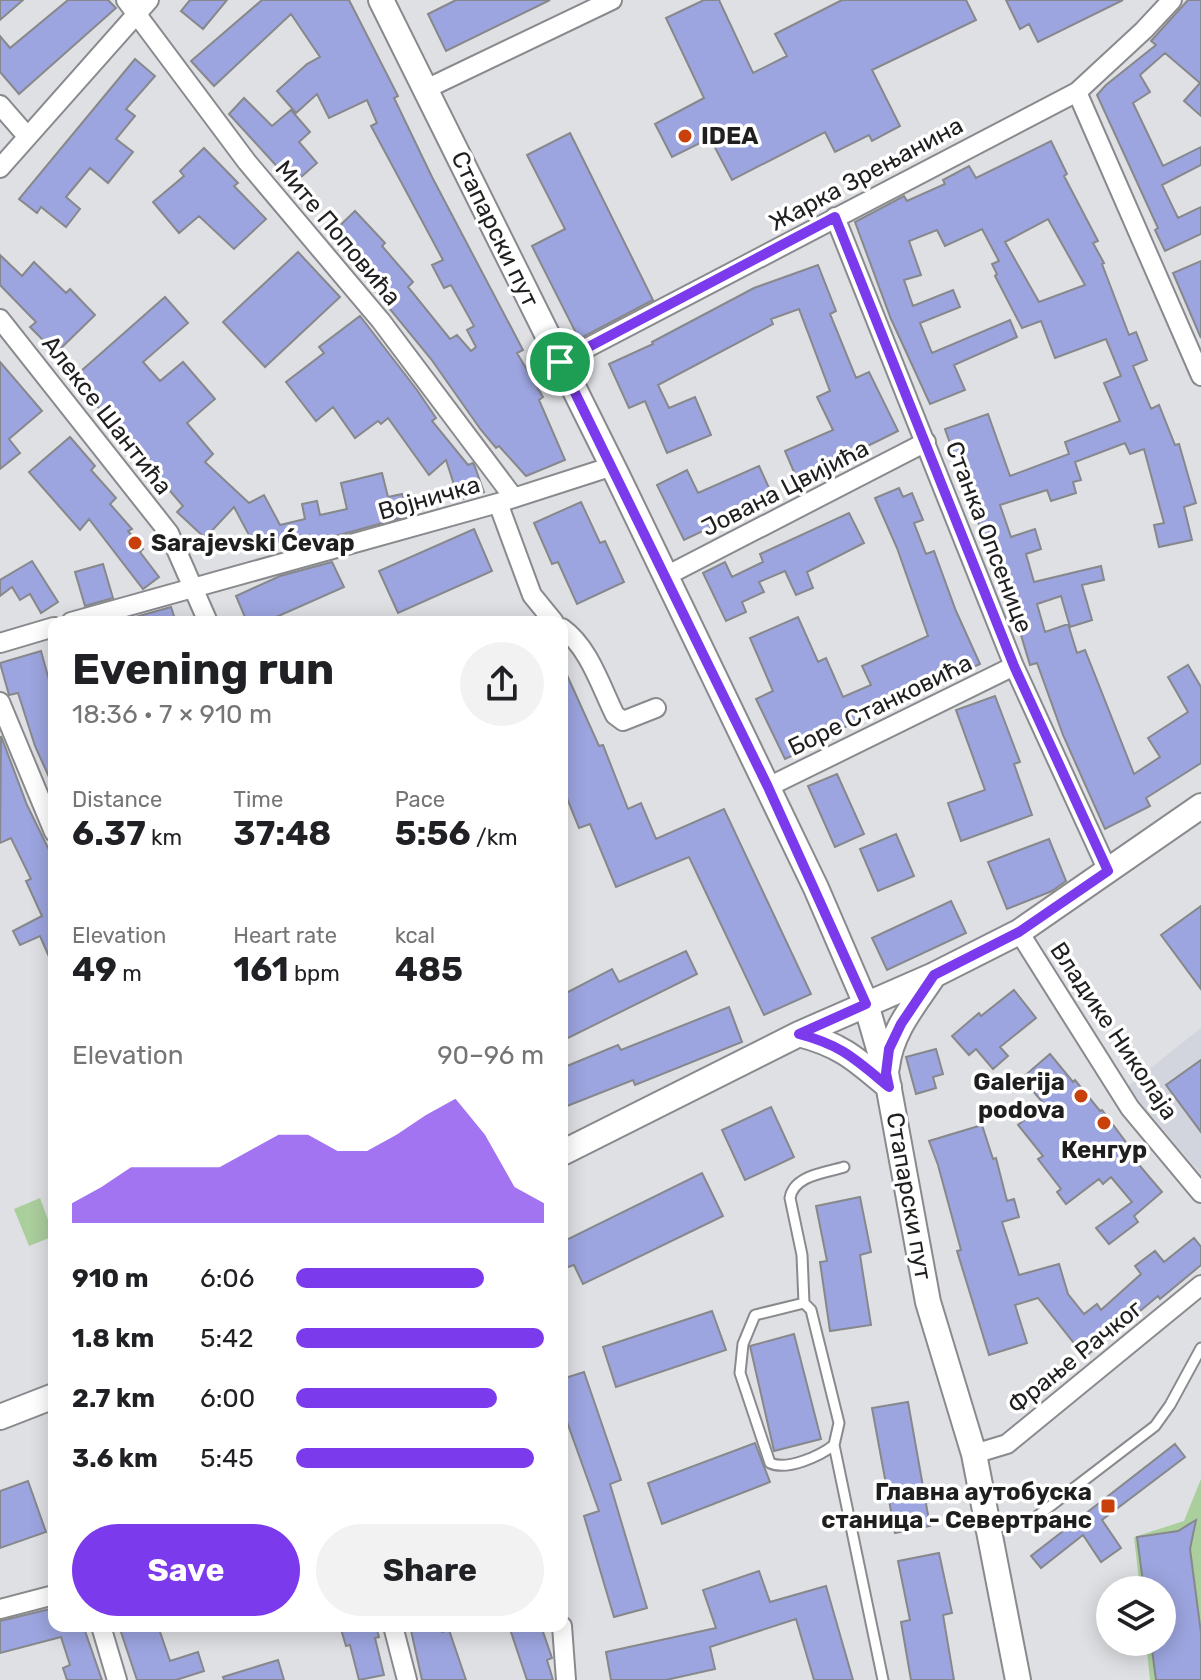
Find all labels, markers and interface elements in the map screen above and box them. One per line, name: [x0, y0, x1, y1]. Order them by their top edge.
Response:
street label: Жарка Зрењанина: [764, 111, 968, 237]
place label: IDEA: [701, 122, 758, 150]
marker: IDEA: [676, 127, 694, 145]
street label: Стапарски пут: [445, 147, 545, 311]
street label: Мите Поповића: [269, 155, 407, 311]
pin: [526, 328, 594, 396]
street label: Алексе Шантића: [36, 330, 178, 500]
icon: arrive: [538, 340, 582, 384]
street label: Јована Цвијића: [697, 434, 873, 542]
street label: Станка Опсенице: [940, 437, 1038, 637]
street label: Војничка: [375, 470, 483, 526]
place label: Sarajevski Ćevap: [151, 528, 355, 557]
marker: Sarajevski Ćevap: [126, 534, 144, 552]
button: share: [460, 642, 544, 726]
text: Evening run: [72, 643, 334, 695]
street label: Боре Станковића: [783, 648, 977, 762]
text: 18:36 · 7 × 910 m: [72, 699, 272, 730]
text: Distance: [72, 786, 162, 813]
text: Time: [233, 786, 283, 813]
text: Pace: [395, 786, 445, 813]
text: 6.37: [72, 813, 146, 854]
text: 37:48: [233, 813, 331, 854]
text: 5:56: [395, 813, 471, 854]
text: km: [146, 824, 182, 851]
text: /km: [471, 824, 518, 851]
text: Elevation: [72, 922, 166, 949]
text: Heart rate: [233, 922, 337, 949]
text: kcal: [395, 922, 435, 949]
street label: Владике Николаја: [1044, 937, 1184, 1125]
text: 49: [72, 949, 117, 990]
text: 161: [233, 949, 289, 990]
text: 485: [395, 949, 463, 990]
text: m: [117, 960, 142, 987]
text: bpm: [289, 960, 340, 987]
text: Elevation: [72, 1040, 183, 1071]
text: 90–96 m: [437, 1040, 544, 1071]
place label: Galerija podova: [973, 1068, 1065, 1124]
marker: Galerija podova: [1072, 1087, 1090, 1105]
street label: Стапарски пут: [880, 1110, 938, 1282]
marker: Кенгур: [1095, 1114, 1113, 1132]
place label: Кенгур: [1061, 1136, 1147, 1164]
text: 910 m: [72, 1263, 149, 1294]
text: 6:06: [200, 1263, 255, 1294]
street label: Фрање Рачког: [1002, 1294, 1148, 1420]
text: 1.8 km: [72, 1323, 154, 1354]
text: 5:42: [200, 1323, 254, 1354]
text: 2.7 km: [72, 1383, 155, 1414]
text: 6:00: [200, 1383, 255, 1414]
text: 3.6 km: [72, 1443, 158, 1474]
text: 5:45: [200, 1443, 254, 1474]
place label: Главна аутобуска станица - Севертранс: [821, 1478, 1092, 1534]
marker: Главна аутобуска станица - Севертранс: [1099, 1497, 1117, 1515]
button: Save: [72, 1524, 300, 1616]
button: Share: [316, 1524, 544, 1616]
map controls: [1096, 1576, 1176, 1656]
button: layers: [1096, 1576, 1176, 1656]

